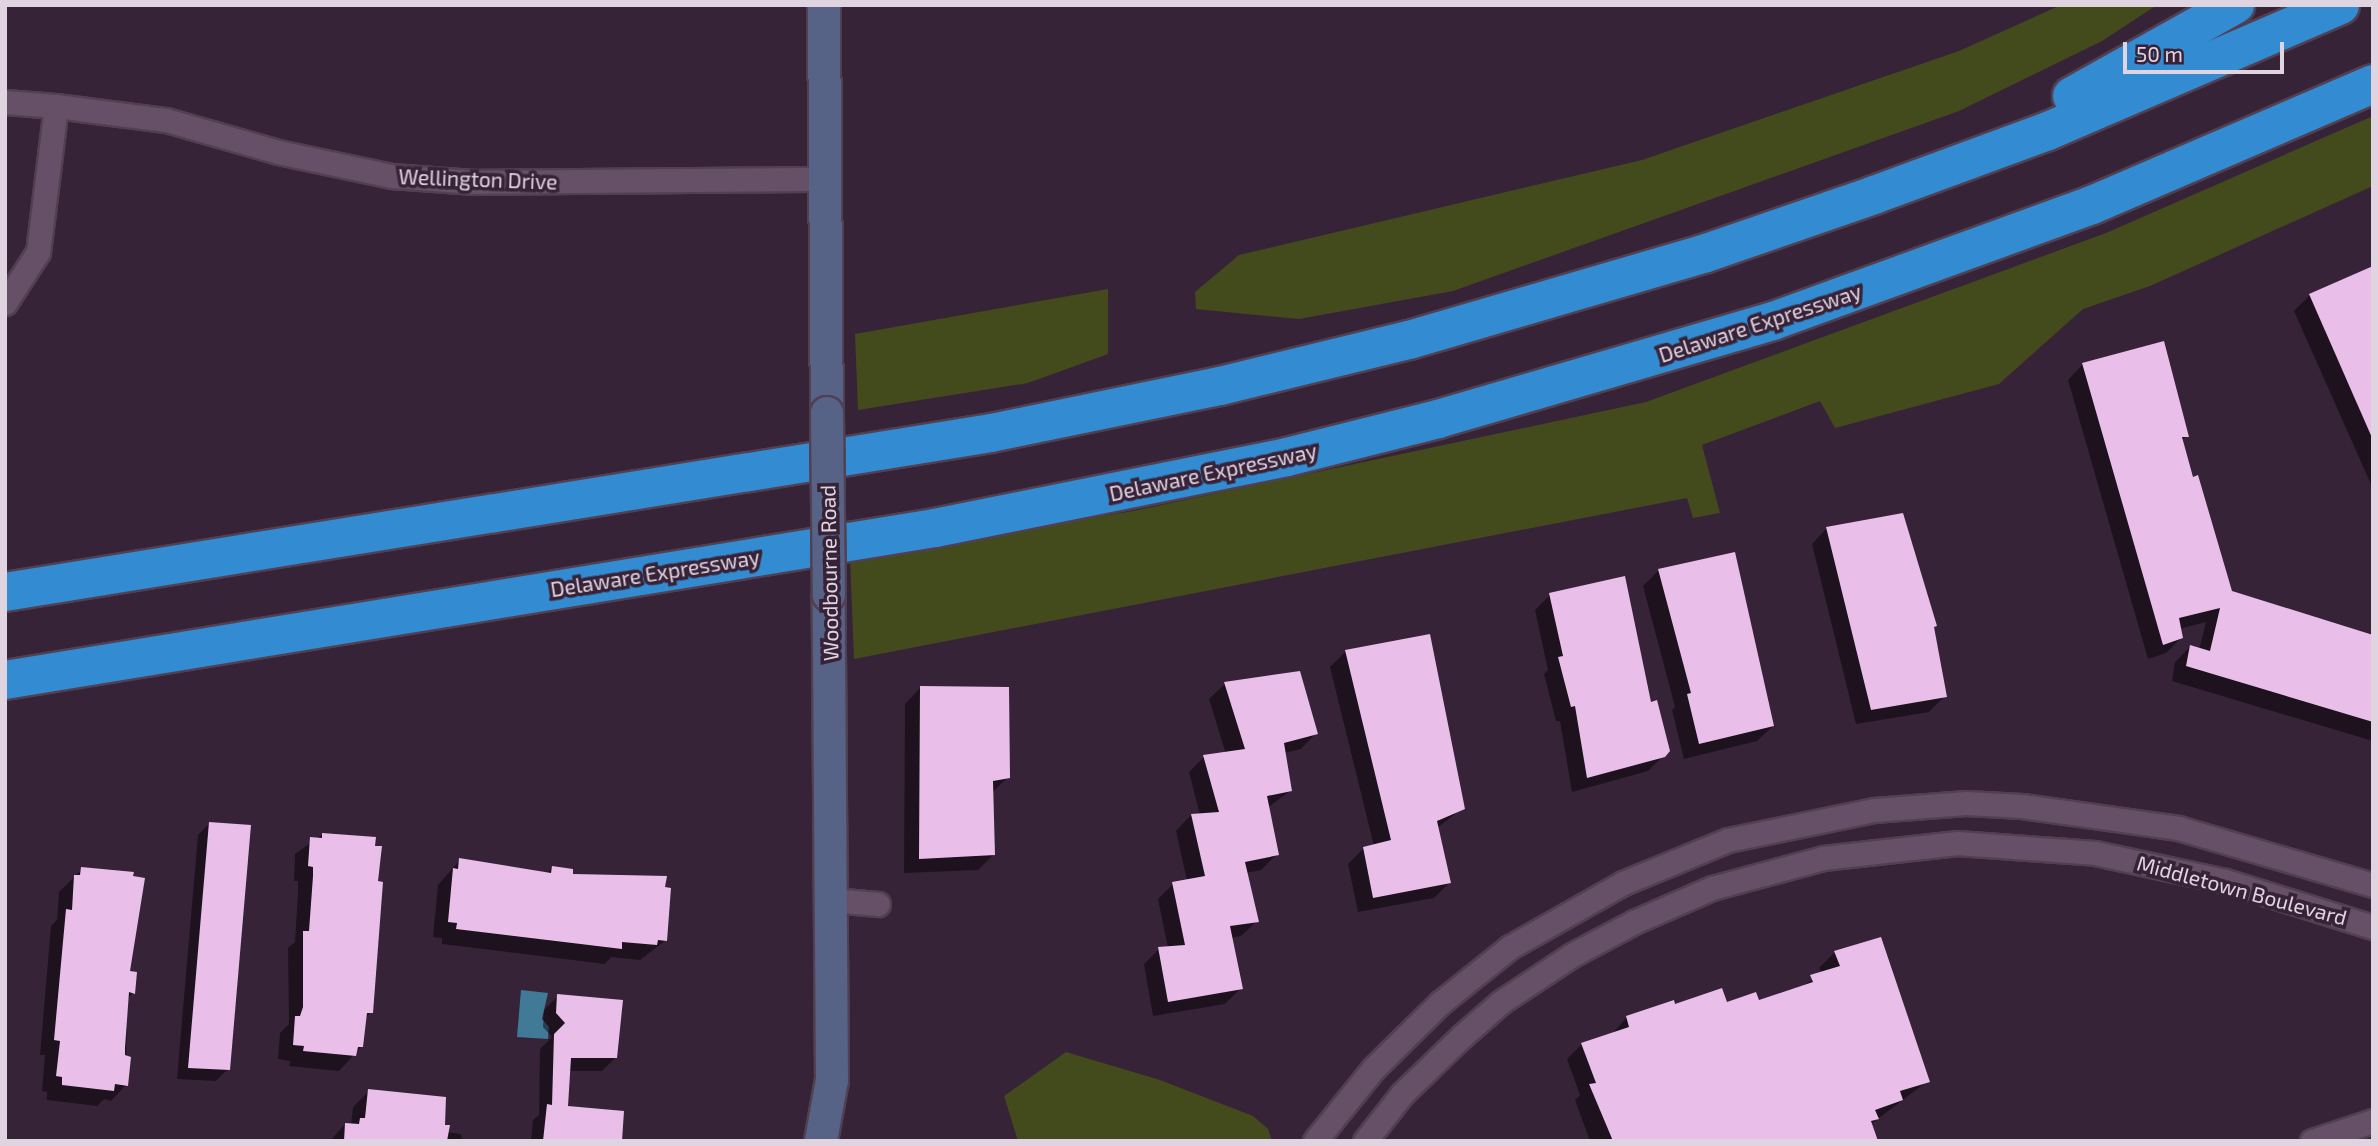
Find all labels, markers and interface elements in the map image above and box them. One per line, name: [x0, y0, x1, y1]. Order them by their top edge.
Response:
scale bar: [2126, 28, 2287, 72]
text: 50 m: [2136, 41, 2183, 66]
street label: Wellington Drive: [398, 164, 558, 194]
street label: Delaware Expressway: [1656, 278, 1864, 368]
street label: Delaware Expressway: [1107, 438, 1319, 506]
street label: Woodbourne Road: [815, 485, 843, 661]
street label: Delaware Expressway: [549, 544, 761, 602]
street label: Middletown Boulevard: [2134, 850, 2350, 930]

